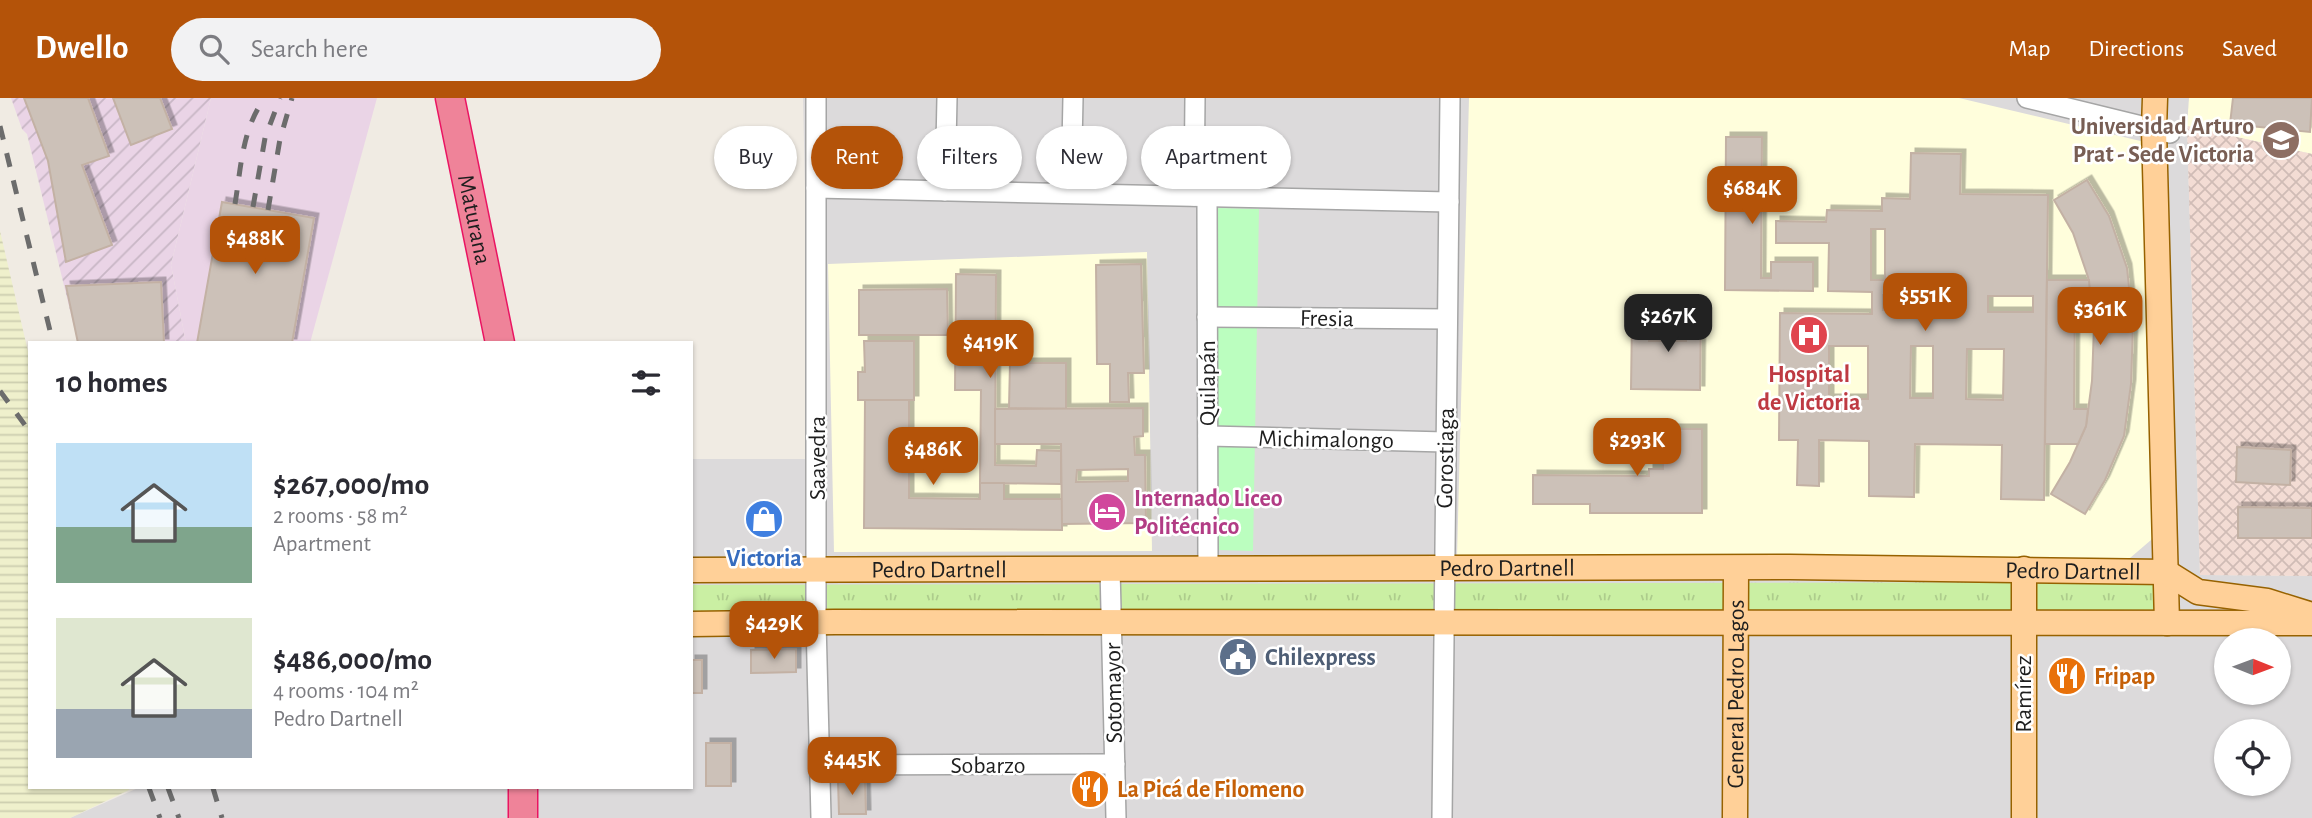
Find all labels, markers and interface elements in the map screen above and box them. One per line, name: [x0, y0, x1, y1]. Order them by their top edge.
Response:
search box: [171, 18, 661, 81]
icon: search: [195, 30, 233, 68]
text: Dwello: [35, 32, 129, 65]
text: Search here: [251, 36, 368, 62]
text: Map: [2008, 37, 2050, 61]
text: Directions: [2088, 37, 2184, 61]
text: Saved: [2222, 37, 2277, 61]
place label: Universidad Arturo Prat - Sede Victoria: [2071, 115, 2254, 167]
school or university icon: Universidad Arturo Prat - Sede Victoria: [2260, 119, 2302, 161]
chip: Buy: [714, 126, 797, 189]
chip: Rent: [811, 126, 903, 189]
chip: Filters: [917, 126, 1022, 189]
chip: New: [1036, 126, 1127, 189]
chip: Apartment: [1141, 126, 1291, 189]
pin: $684K: [1703, 166, 1801, 226]
street label: Maturana: [453, 173, 495, 267]
text: $684K: [1723, 177, 1781, 200]
pin: $488K: [206, 216, 304, 276]
text: $488K: [226, 227, 284, 250]
pin: $551K: [1876, 274, 1974, 333]
text: $551K: [1899, 284, 1951, 307]
pin: $361K: [2051, 288, 2149, 347]
pin: $267K: [1619, 294, 1717, 354]
text: $361K: [2073, 298, 2127, 321]
text: $267K: [1640, 305, 1696, 328]
street label: Fresia: [1300, 307, 1354, 331]
hospital icon: Hospital de Victoria: [1788, 314, 1830, 356]
pin: $419K: [941, 320, 1039, 380]
text: $419K: [963, 331, 1017, 354]
street label: Quilapán: [1196, 340, 1220, 426]
place label: Hospital de Victoria: [1758, 363, 1860, 415]
icon: filters: [627, 364, 665, 402]
text: 10 homes: [56, 368, 167, 398]
street label: Gorostiaga: [1433, 407, 1459, 509]
street label: Saavedra: [806, 416, 830, 500]
pin: $293K: [1588, 418, 1686, 478]
street label: Michimalongo: [1258, 427, 1394, 453]
pin: $486K: [884, 428, 982, 487]
text: $293K: [1609, 429, 1665, 452]
text: $486K: [904, 438, 962, 461]
text: $267,000/mo: [273, 470, 429, 500]
icon: home: [112, 471, 196, 555]
place label: Internado Liceo Politécnico: [1134, 487, 1283, 539]
hotel icon: Internado Liceo Politécnico: [1086, 491, 1128, 533]
shop icon: Victoria: [743, 498, 785, 540]
text: 2 rooms · 58 m²: [273, 505, 408, 528]
text: Apartment: [273, 533, 371, 556]
place label: Victoria: [726, 547, 802, 571]
street label: Pedro Dartnell: [1439, 557, 1575, 581]
street label: Pedro Dartnell: [871, 558, 1007, 583]
street label: Pedro Dartnell: [2005, 559, 2141, 585]
street label: General Pedro Lagos: [1724, 599, 1749, 789]
pin: $429K: [725, 602, 823, 661]
text: $429K: [745, 612, 803, 635]
north arrow: [2214, 628, 2291, 705]
map controls: [2214, 628, 2291, 796]
public building icon: Chilexpress: [1217, 636, 1259, 678]
street label: Sotomayor: [1101, 642, 1127, 744]
text: $486,000/mo: [273, 645, 432, 675]
icon: home: [112, 646, 196, 730]
place label: Chilexpress: [1265, 646, 1376, 670]
street label: Ramírez: [2012, 655, 2036, 733]
restaurant icon: Fripap: [2046, 655, 2088, 697]
place label: Fripap: [2094, 665, 2155, 689]
text: 4 rooms · 104 m²: [273, 680, 419, 703]
text: Pedro Dartnell: [273, 708, 403, 731]
button: locate: [2214, 719, 2291, 796]
pin: $445K: [803, 738, 901, 797]
text: $445K: [824, 748, 880, 771]
street label: Sobarzo: [951, 754, 1025, 778]
restaurant icon: La Picá de Filomeno: [1069, 768, 1111, 810]
place label: La Picá de Filomeno: [1117, 778, 1304, 802]

